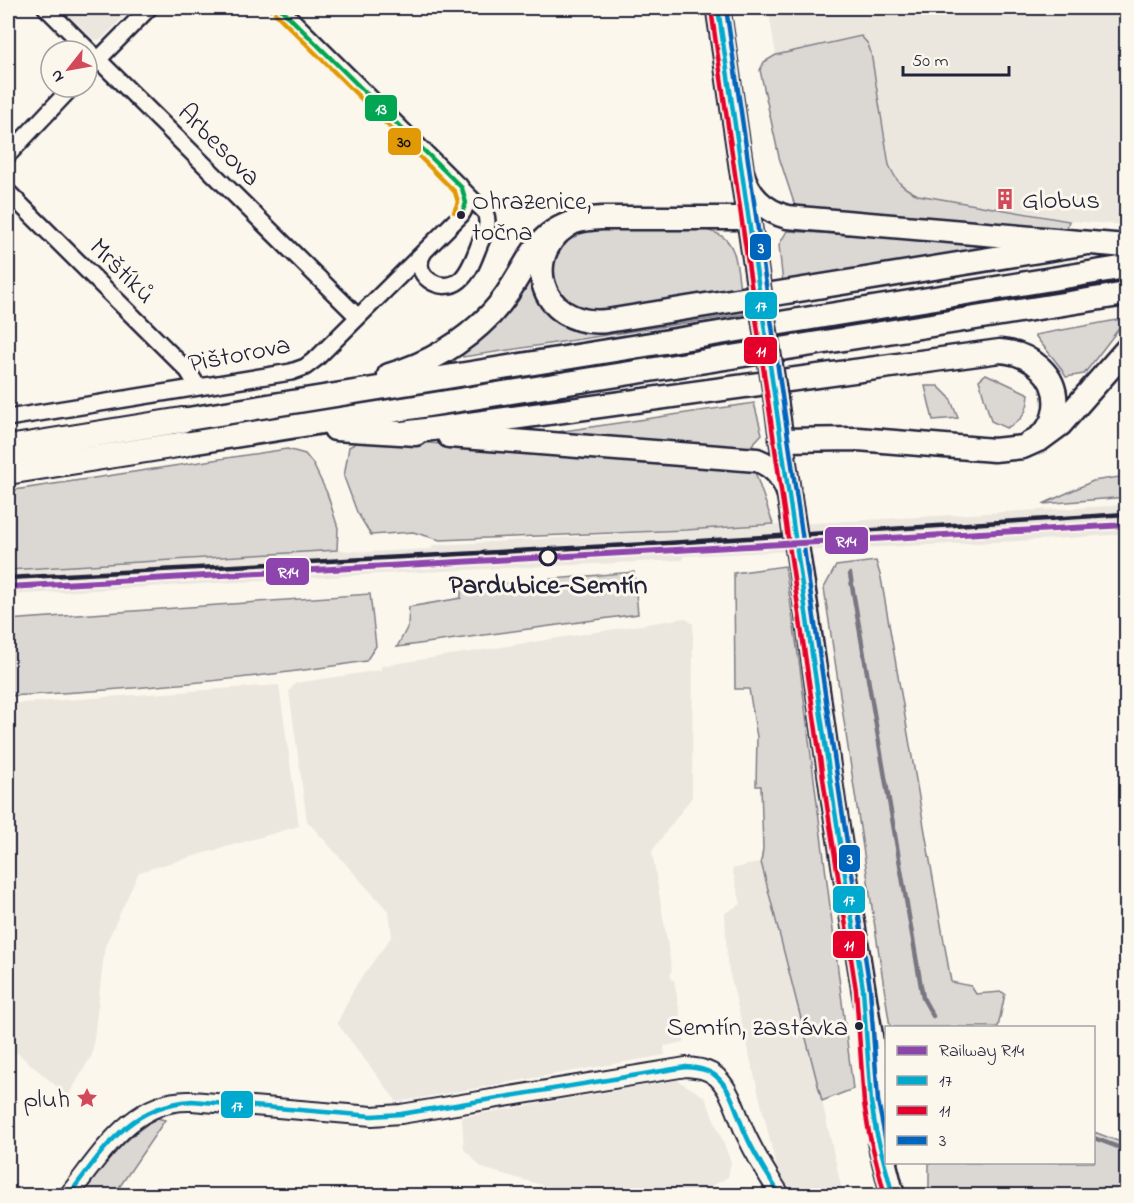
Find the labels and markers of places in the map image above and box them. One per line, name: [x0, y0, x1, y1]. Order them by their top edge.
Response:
place label: Globus: [1022, 182, 1100, 221]
place label: Ohrazenice, točna: [472, 184, 591, 253]
building icon: Globus: [993, 187, 1017, 211]
marker: Ohrazenice, točna: [455, 209, 467, 221]
marker: Pardubice-Semtín: [539, 548, 557, 566]
place label: Pardubice-Semtín: [449, 567, 647, 606]
place label: Semtín, zastávka: [667, 1010, 848, 1048]
marker: Semtín, zastávka: [853, 1020, 865, 1032]
place label: pluh: [23, 1081, 70, 1120]
place icon: pluh: [75, 1086, 99, 1110]

